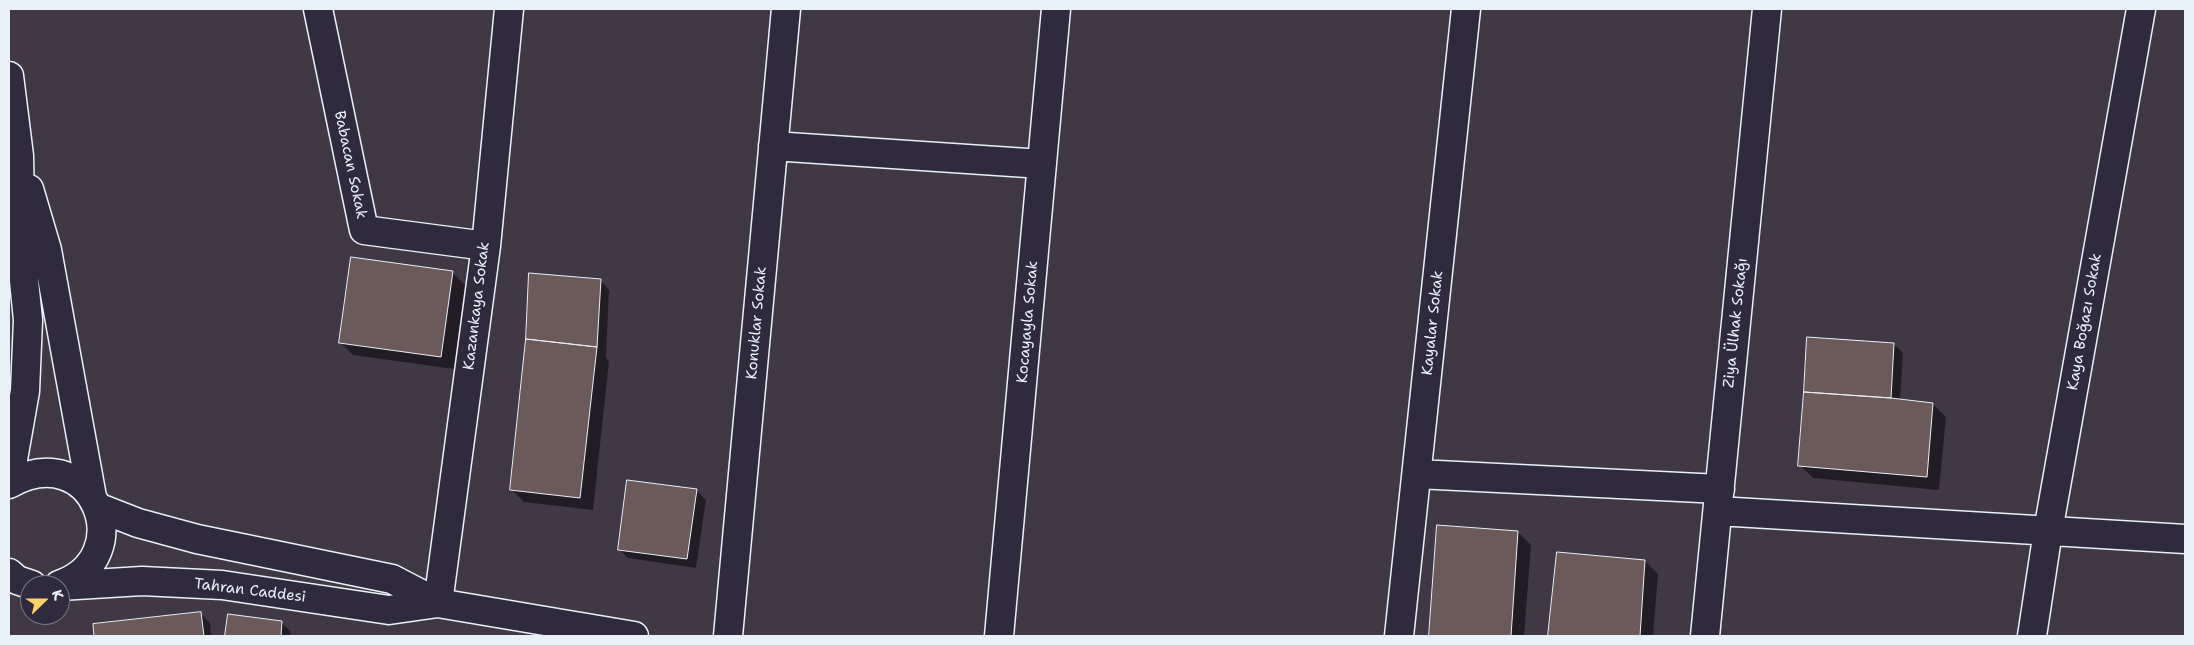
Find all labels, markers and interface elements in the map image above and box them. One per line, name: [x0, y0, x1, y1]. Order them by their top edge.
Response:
street label: Babacan Sokak: [330, 109, 370, 221]
street label: Kazankaya Sokak: [460, 241, 494, 371]
street label: Kaya Boğazı Sokak: [2064, 252, 2106, 392]
street label: Ziya Ülhak Sokağı: [1720, 257, 1752, 389]
street label: Kocayayla Sokak: [1014, 260, 1042, 384]
street label: Konuklar Sokak: [743, 266, 771, 380]
street label: Kayalar Sokak: [1419, 270, 1447, 376]
north arrow: [20, 575, 70, 625]
street label: Tahran Caddesi: [193, 575, 307, 607]
text: K: [48, 587, 68, 603]

